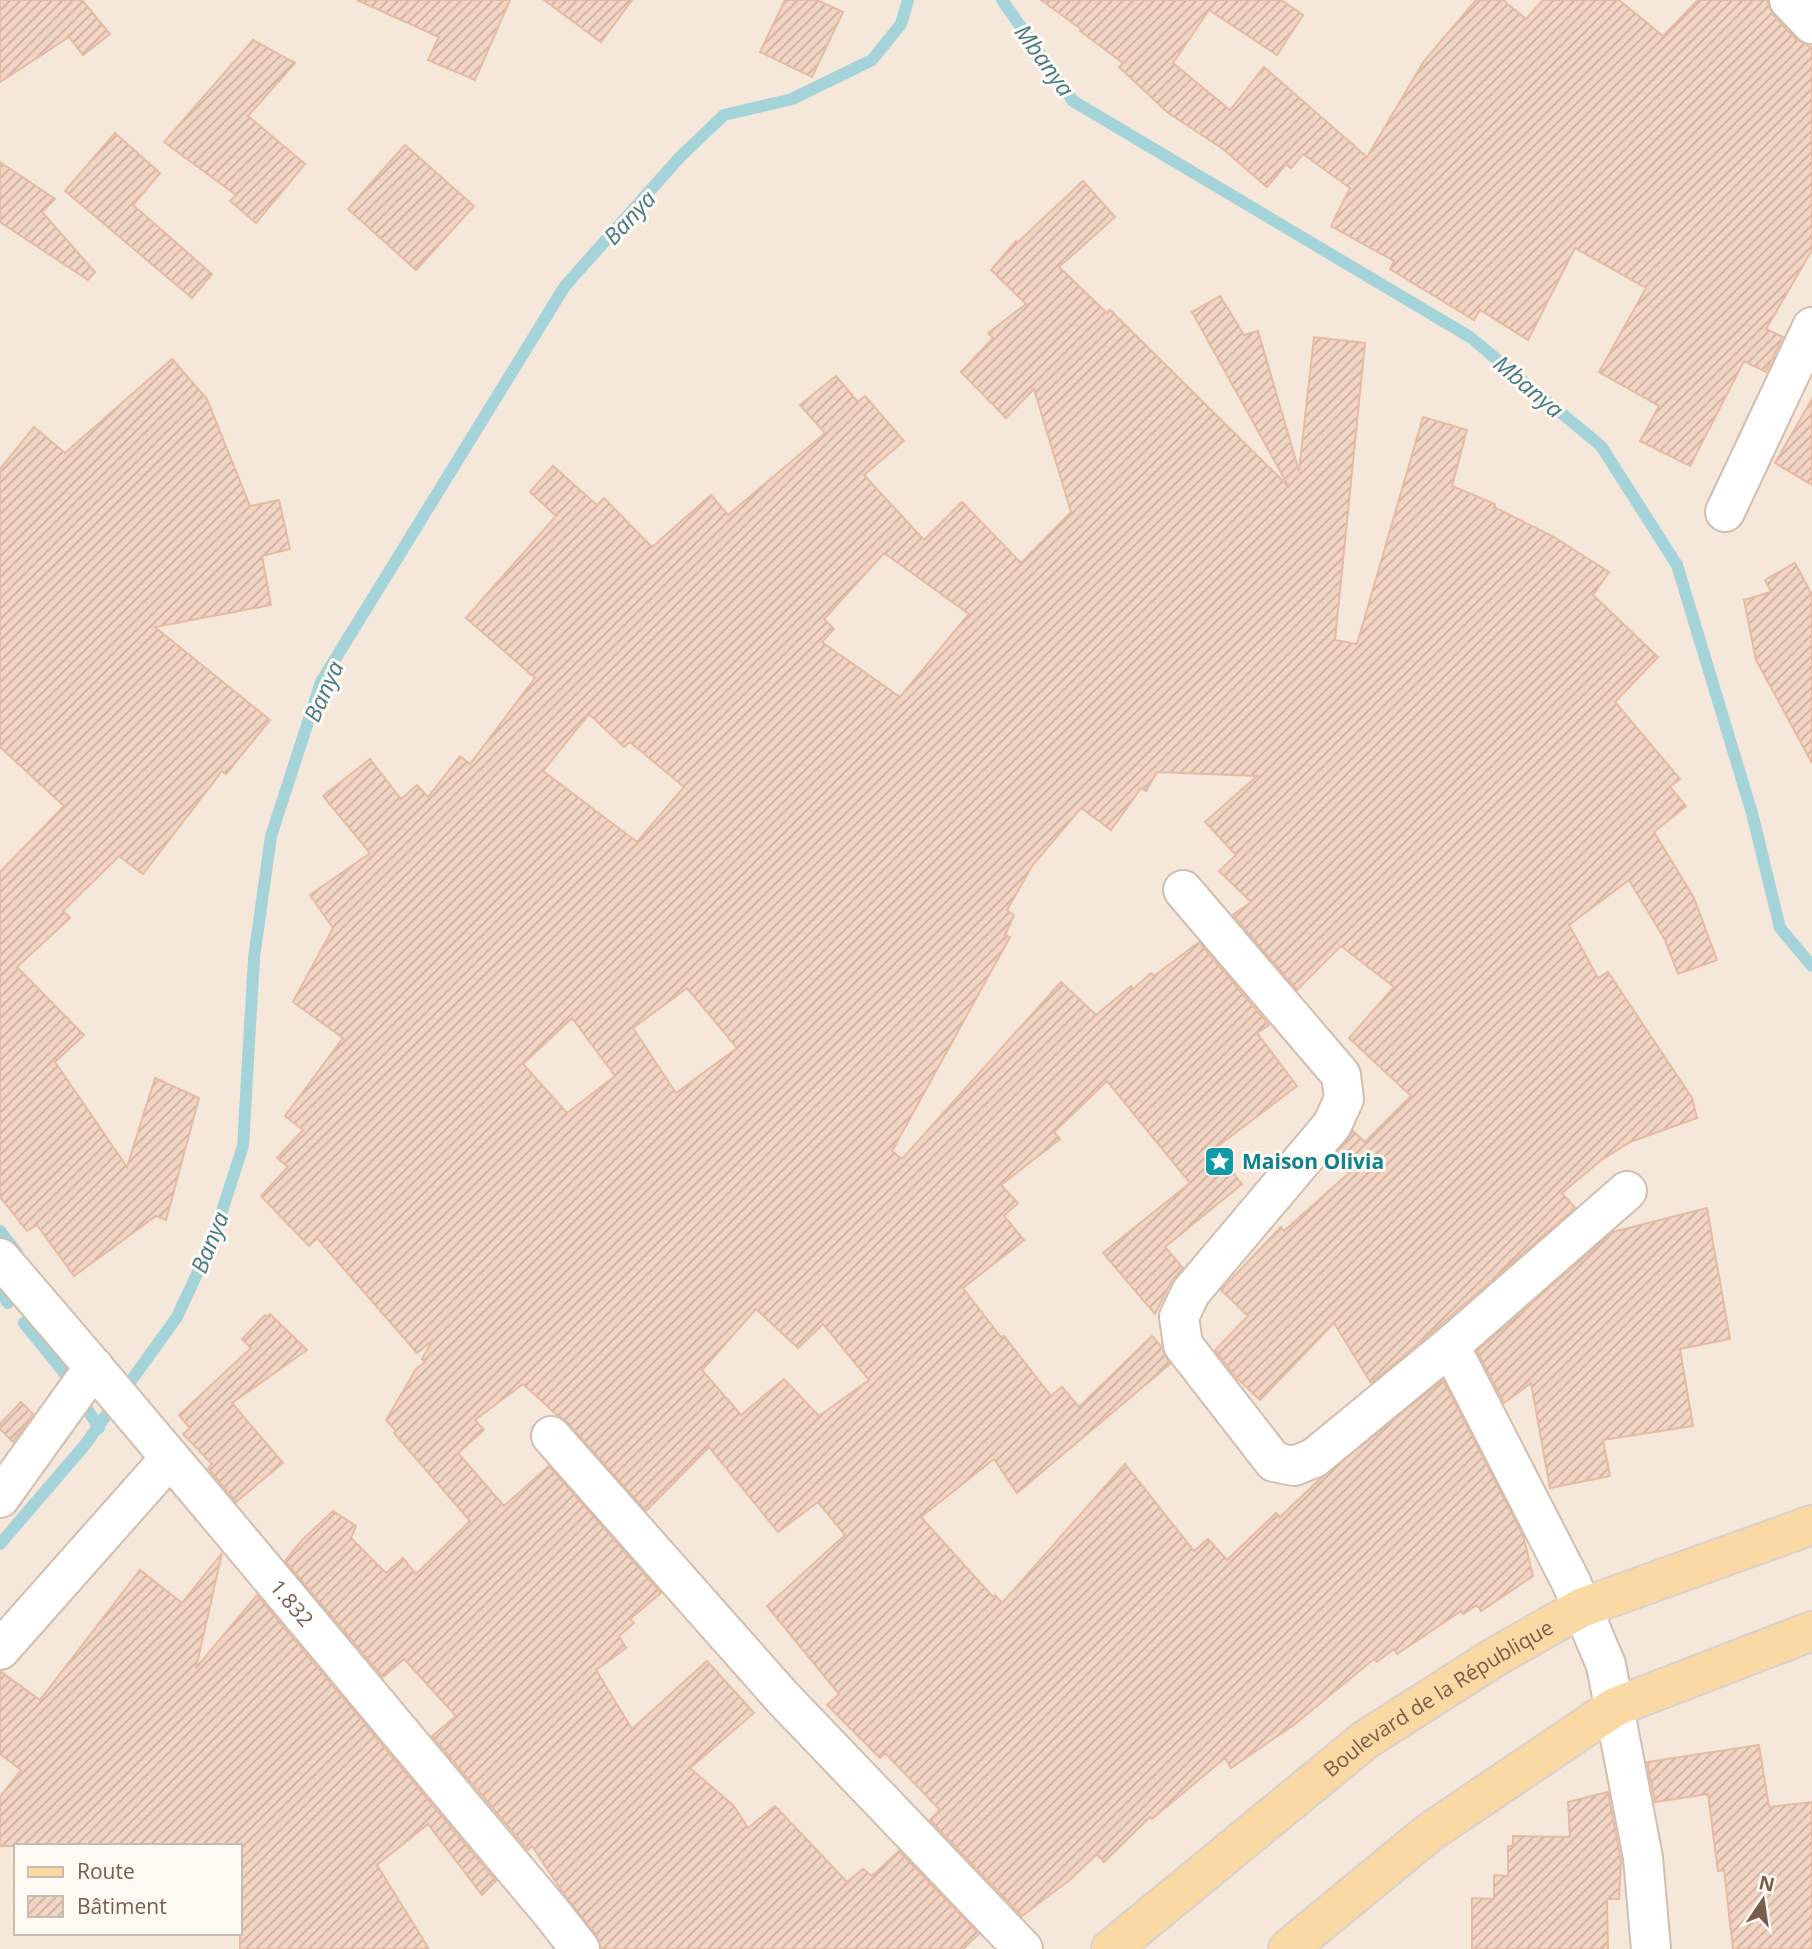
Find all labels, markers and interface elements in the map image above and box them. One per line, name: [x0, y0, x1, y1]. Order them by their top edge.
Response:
water label: Mbanya: [1008, 17, 1082, 103]
water label: Banya: [596, 183, 662, 251]
water label: Mbanya: [1487, 347, 1571, 425]
water label: Banya: [295, 655, 351, 727]
place icon: Maison Olivia: [1202, 1144, 1236, 1178]
place label: Maison Olivia: [1242, 1147, 1384, 1175]
water label: Banya: [182, 1206, 236, 1278]
street label: 1.832: [264, 1573, 320, 1632]
street label: Boulevard de la République: [1317, 1613, 1558, 1783]
legend: [14, 1844, 242, 1935]
text: Route: [77, 1857, 135, 1885]
north arrow: [1728, 1865, 1798, 1935]
text: N: [1756, 1869, 1777, 1898]
text: Bâtiment: [77, 1892, 167, 1920]

